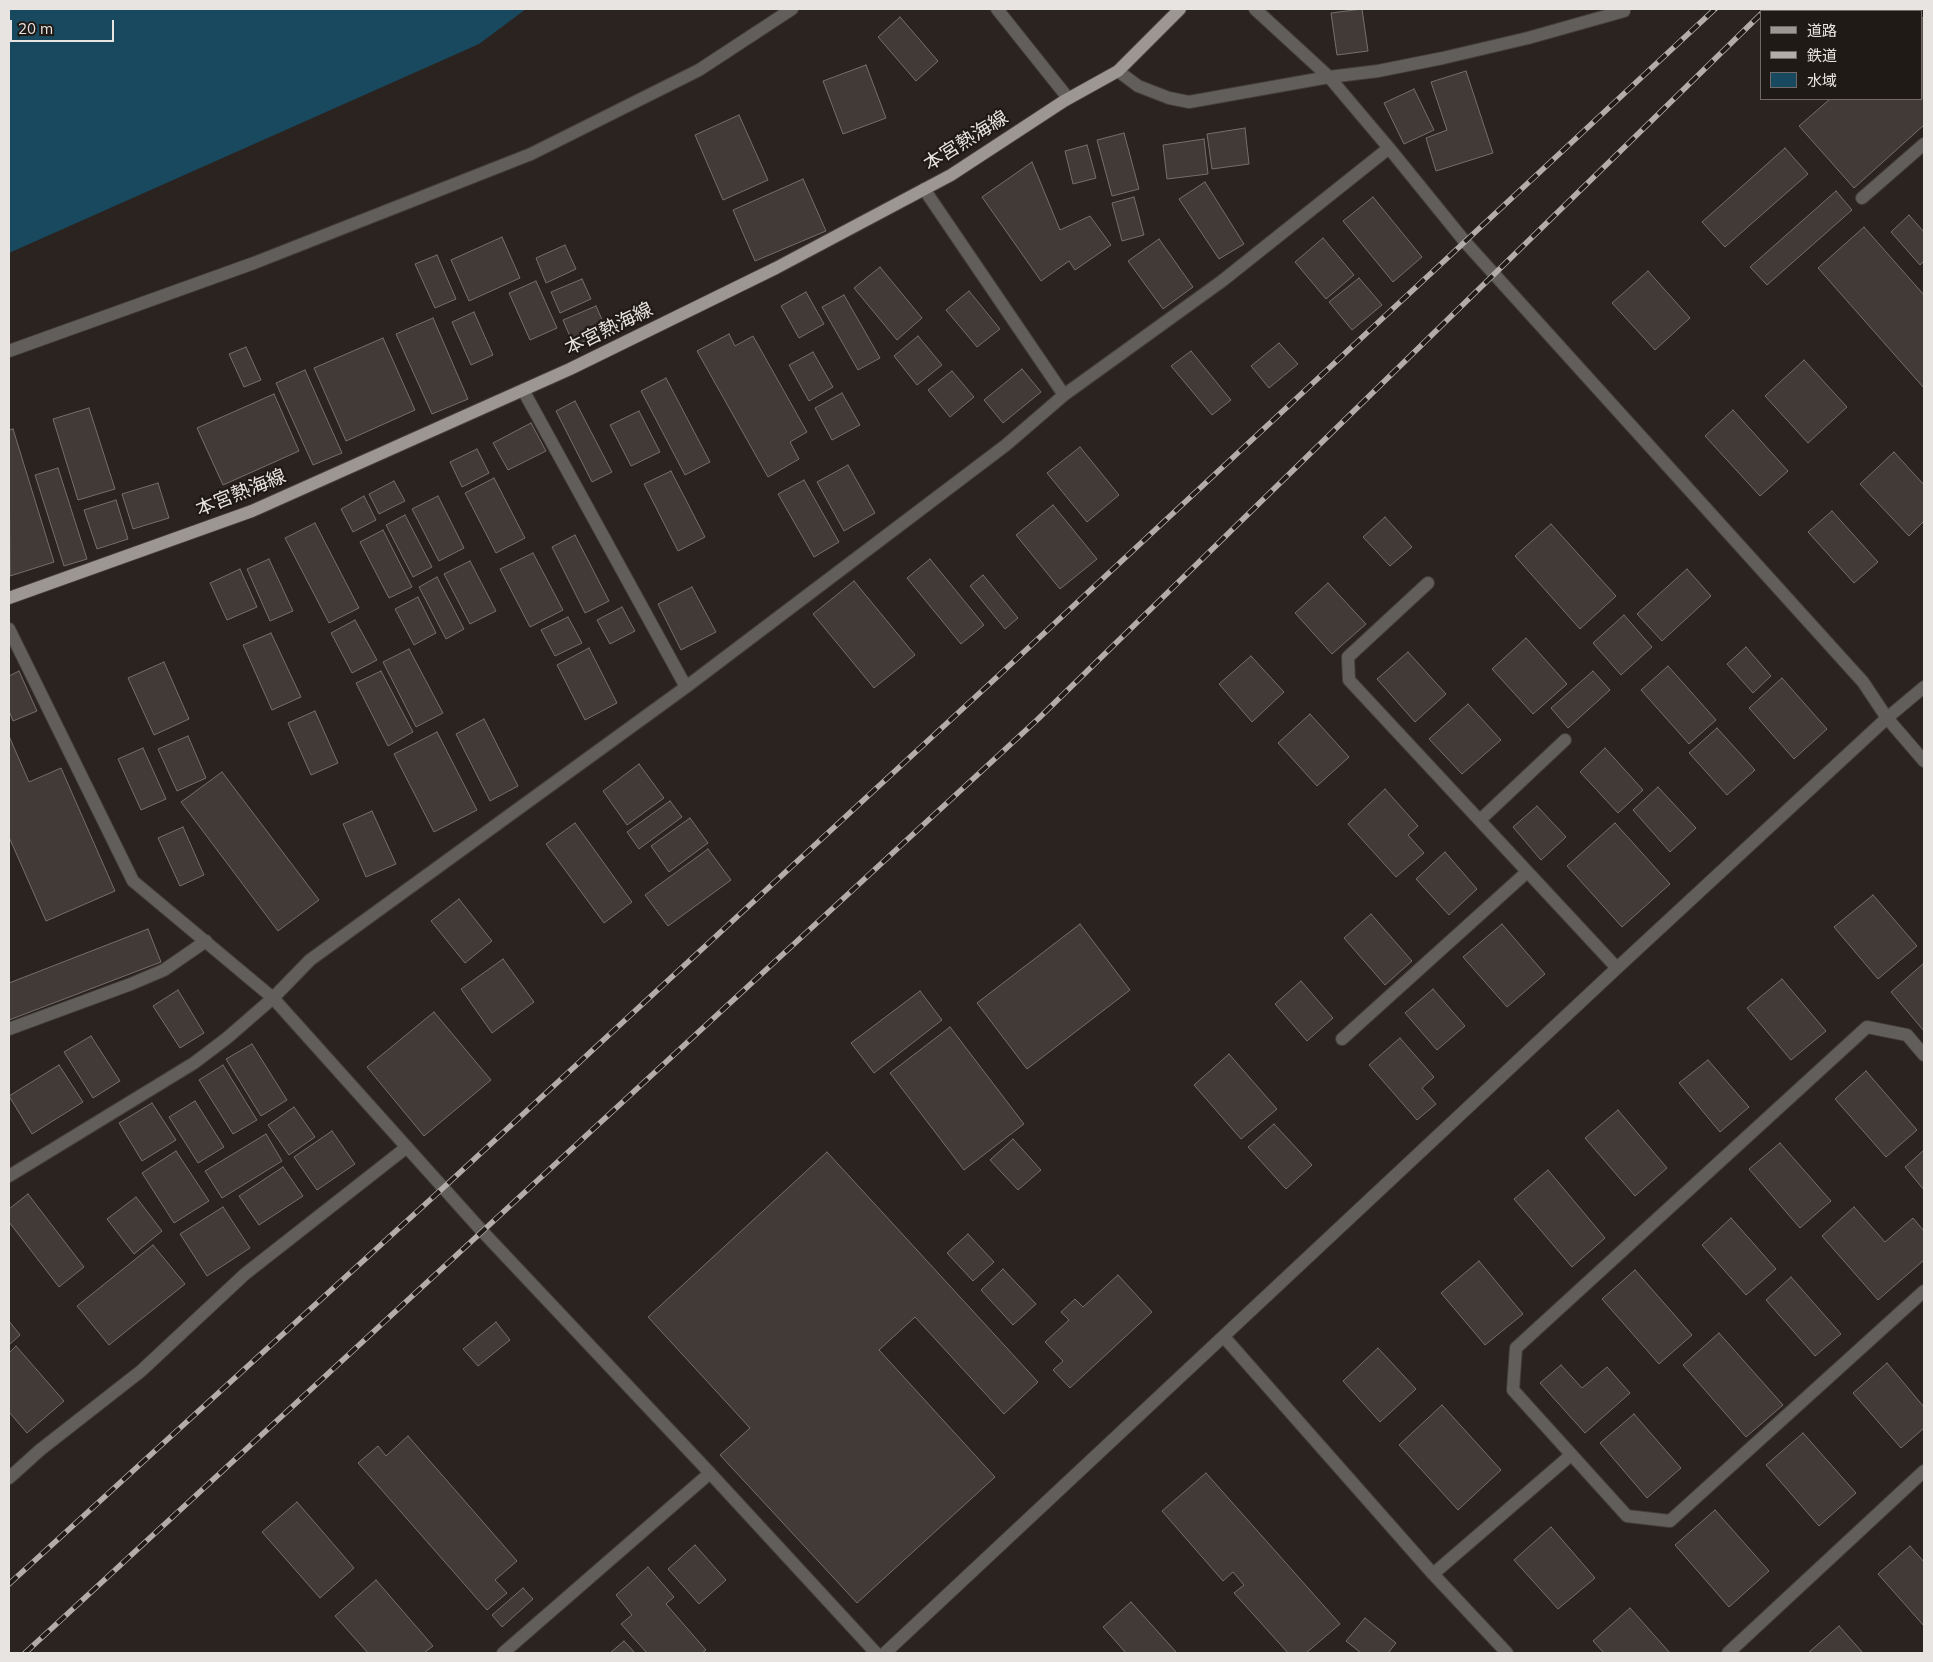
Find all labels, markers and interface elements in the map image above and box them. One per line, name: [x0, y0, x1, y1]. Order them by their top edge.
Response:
scale bar: [12, 10, 116, 42]
legend: [1760, 10, 1923, 100]
text: 20 m: [18, 19, 53, 38]
text: 道路: [1807, 21, 1837, 40]
text: 鉄道: [1807, 46, 1837, 65]
text: 水域: [1807, 71, 1837, 90]
street label: 本宮熱海線: [920, 106, 1012, 176]
street label: 本宮熱海線: [561, 298, 657, 360]
street label: 本宮熱海線: [193, 465, 289, 521]

